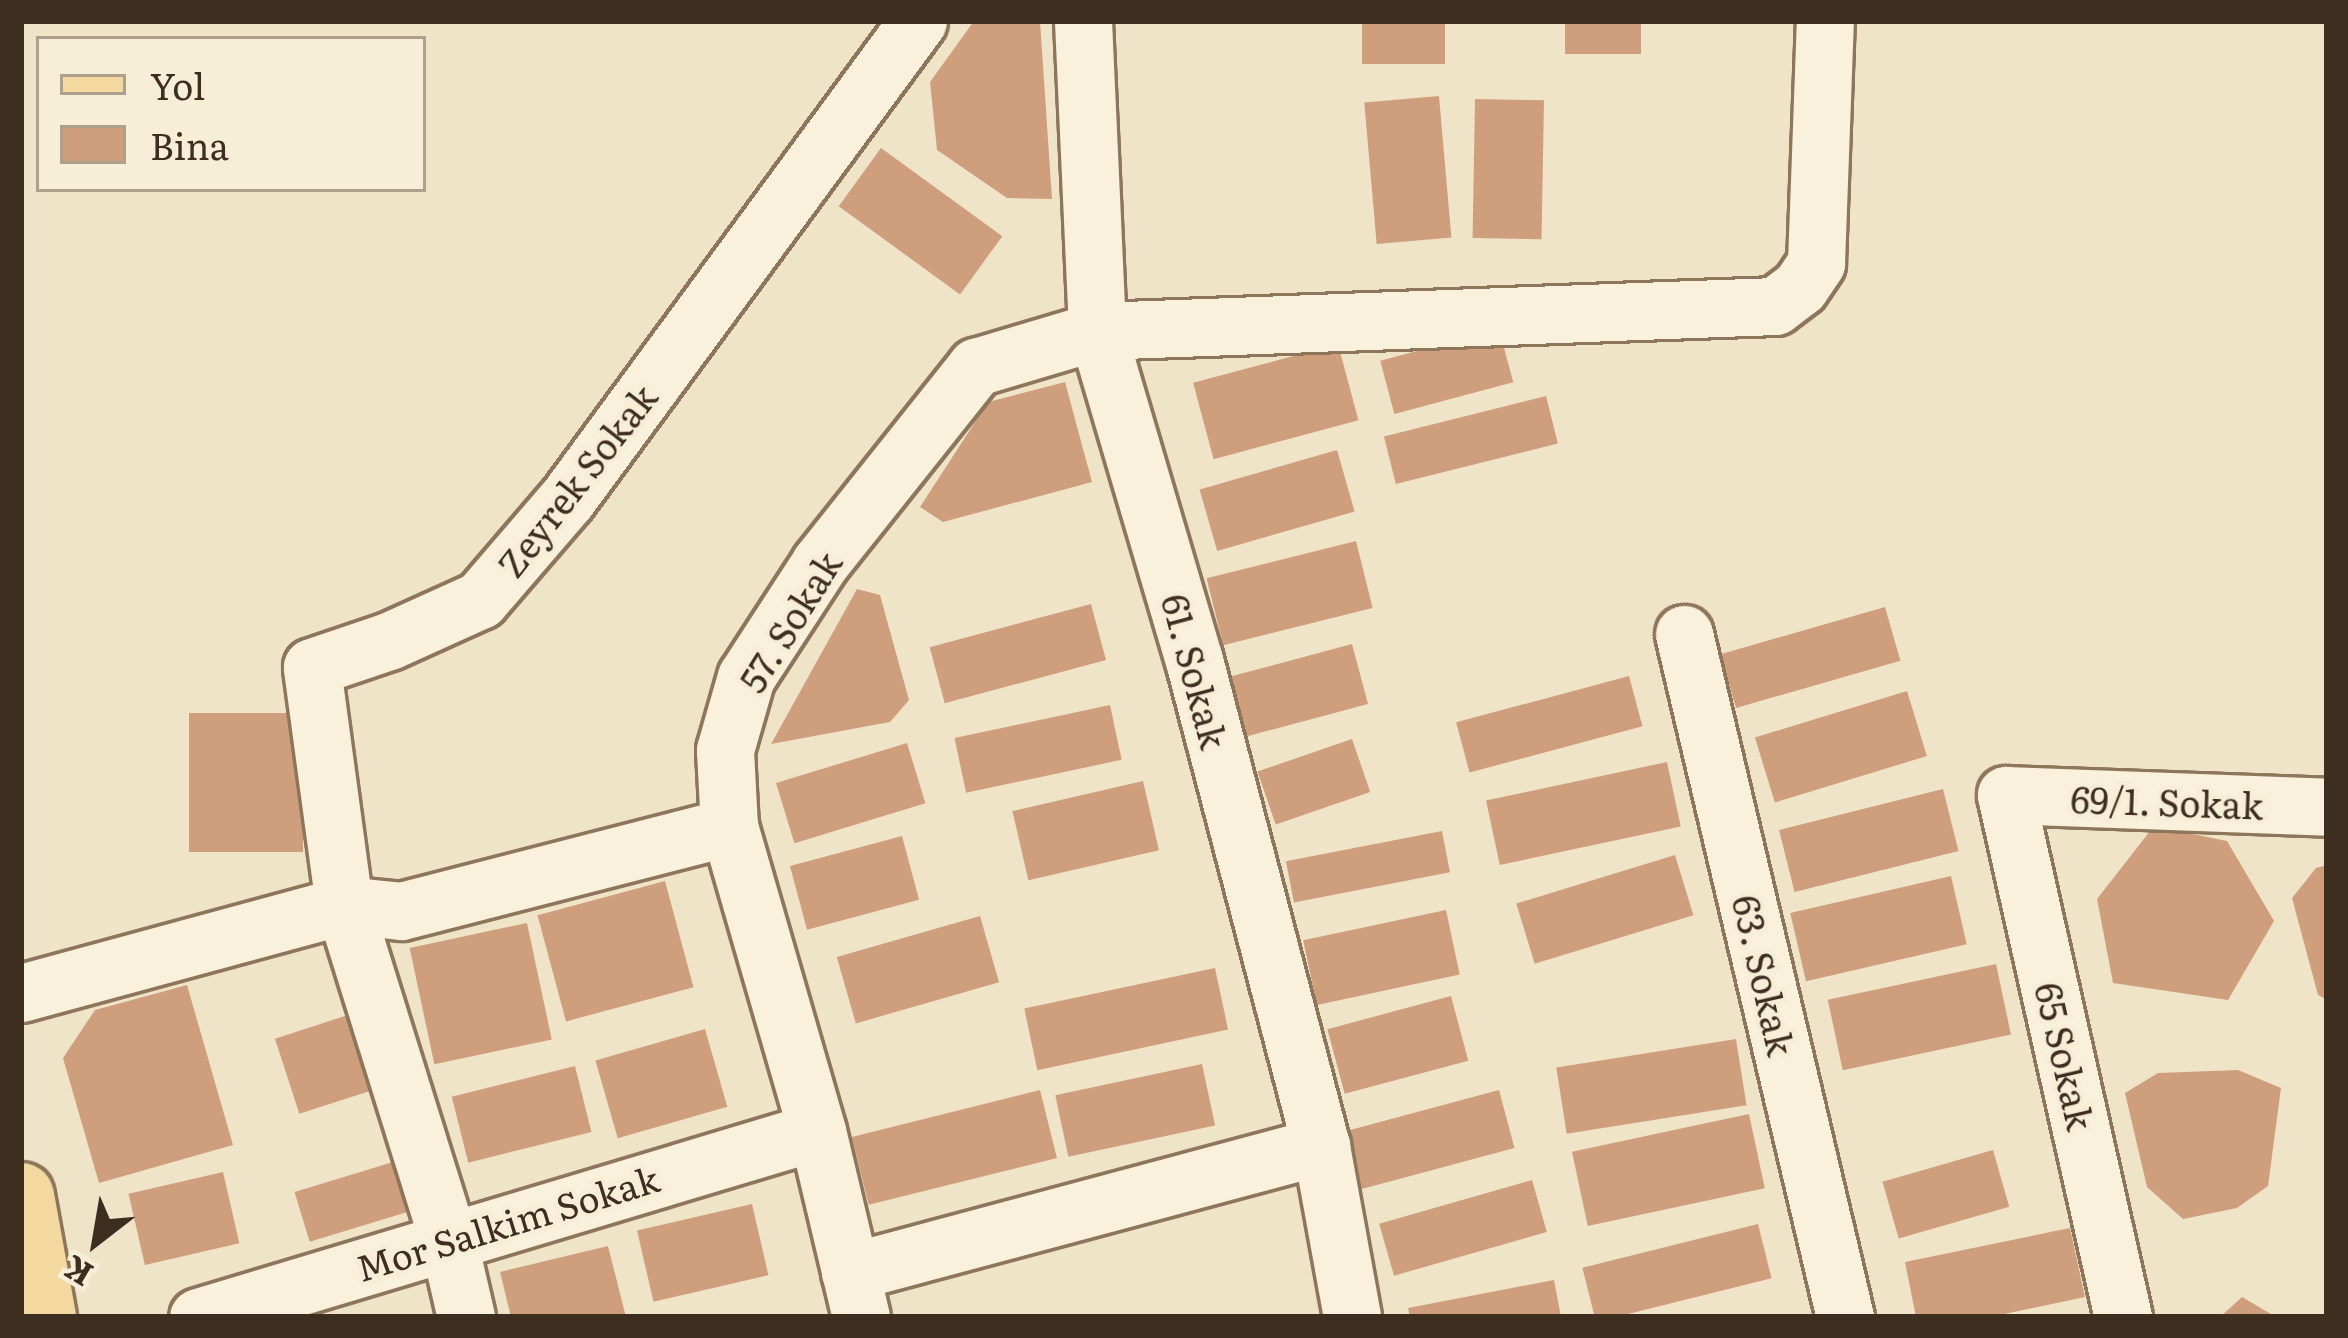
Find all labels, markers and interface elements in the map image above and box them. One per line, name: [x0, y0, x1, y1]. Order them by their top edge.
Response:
legend: [36, 36, 426, 192]
text: Yol: [150, 58, 205, 111]
text: Bina: [150, 118, 229, 171]
street label: Zeyrek Sokak: [488, 375, 664, 585]
street label: 57. Sokak: [729, 543, 849, 699]
street label: 61. Sokak: [1155, 589, 1237, 753]
street label: 69/1. Sokak: [2070, 776, 2264, 826]
street label: 63. Sokak: [1726, 891, 1804, 1059]
street label: 65 Sokak: [2028, 978, 2104, 1134]
street label: Mor Salkim Sokak: [350, 1155, 664, 1289]
north arrow: [36, 1182, 156, 1302]
text: K: [53, 1246, 101, 1301]

